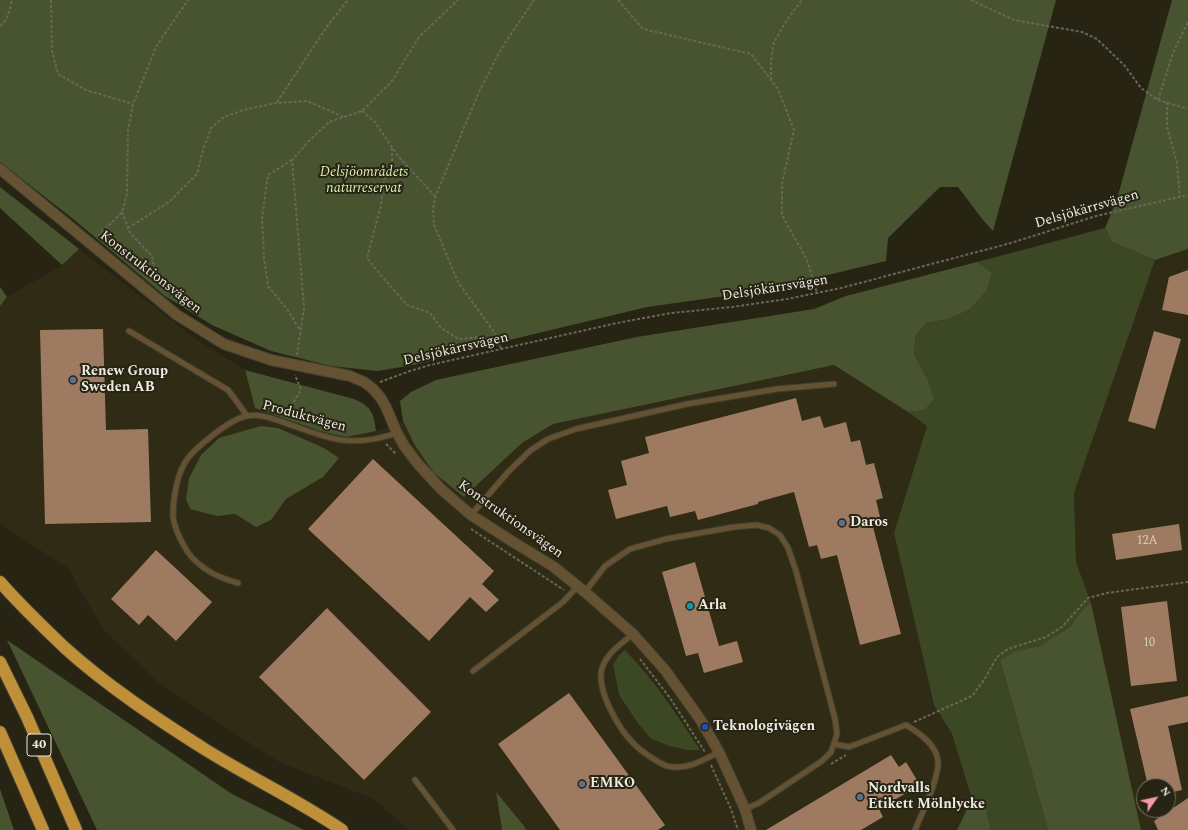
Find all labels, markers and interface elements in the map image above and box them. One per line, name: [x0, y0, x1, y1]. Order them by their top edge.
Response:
park label: Delsjöområdets naturreservat: [320, 165, 408, 198]
street label: Delsjökärrsvägen: [1033, 187, 1141, 233]
street label: Konstruktionsvägen: [96, 228, 204, 318]
street label: Delsjökärrsvägen: [721, 272, 829, 306]
street label: Delsjökärrsvägen: [402, 330, 510, 370]
place label: Renew Group Sweden AB: [81, 364, 168, 396]
marker: Renew Group Sweden AB: [68, 375, 78, 385]
street label: Produktvägen: [260, 398, 348, 436]
street label: Konstruktionsvägen: [454, 477, 566, 563]
place label: Daros: [850, 515, 888, 531]
marker: Daros: [837, 518, 847, 528]
house number: 12A: [1137, 535, 1157, 549]
place label: Arla: [698, 598, 727, 614]
marker: Arla: [685, 601, 695, 611]
house number: 10: [1143, 637, 1155, 651]
place label: Teknologivägen: [713, 719, 815, 735]
marker: Teknologivägen: [700, 722, 710, 732]
road number: 40: [27, 734, 51, 756]
place label: EMKO: [590, 776, 635, 792]
north arrow: [1136, 778, 1176, 818]
marker: EMKO: [577, 779, 587, 789]
place label: Nordvalls Etikett Mölnlycke: [868, 781, 985, 814]
text: N: [1156, 783, 1175, 800]
marker: Nordvalls Etikett Mölnlycke: [855, 792, 865, 802]

